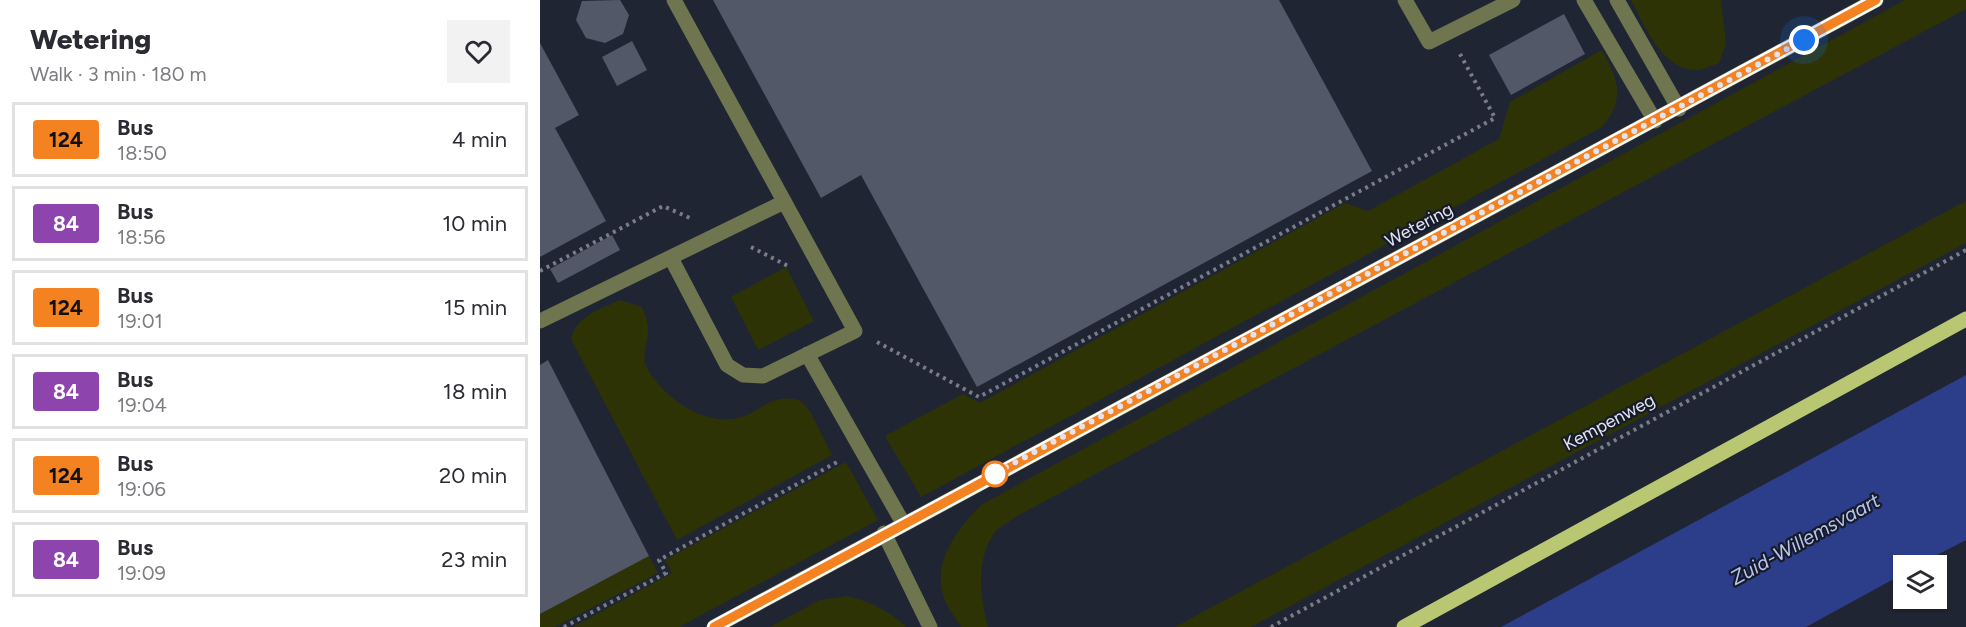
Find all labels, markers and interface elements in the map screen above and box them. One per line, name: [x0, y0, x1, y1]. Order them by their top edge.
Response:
button: heart: [447, 20, 510, 83]
text: Wetering: [30, 22, 151, 56]
your location: [1789, 25, 1819, 55]
text: Walk · 3 min · 180 m: [30, 62, 207, 86]
text: Bus: [117, 114, 153, 141]
text: 4 min: [452, 126, 507, 153]
text: 124: [49, 127, 83, 152]
text: 18:50: [117, 141, 167, 165]
text: Bus: [117, 198, 153, 225]
street label: Wetering: [1381, 198, 1457, 252]
text: 10 min: [442, 210, 507, 237]
text: 84: [53, 211, 79, 236]
text: 18:56: [117, 225, 165, 249]
text: Bus: [117, 282, 153, 309]
text: 15 min: [444, 294, 507, 321]
text: 124: [49, 295, 83, 320]
text: 19:01: [117, 309, 163, 333]
text: Bus: [117, 366, 153, 393]
text: 18 min: [443, 378, 507, 405]
text: 84: [53, 379, 79, 404]
street label: Kempenweg: [1559, 389, 1659, 455]
text: 19:04: [117, 393, 167, 417]
text: Bus: [117, 450, 153, 477]
unlabelled marker: [982, 461, 1008, 487]
text: 20 min: [439, 462, 507, 489]
text: 124: [49, 463, 83, 488]
text: 19:06: [117, 477, 166, 501]
water label: Zuid-Willemsvaart: [1726, 488, 1884, 590]
text: Bus: [117, 534, 153, 561]
text: 23 min: [441, 546, 507, 573]
text: 84: [53, 547, 79, 572]
map controls: [1893, 555, 1947, 609]
button: layers: [1893, 555, 1947, 609]
text: 19:09: [117, 561, 166, 585]

